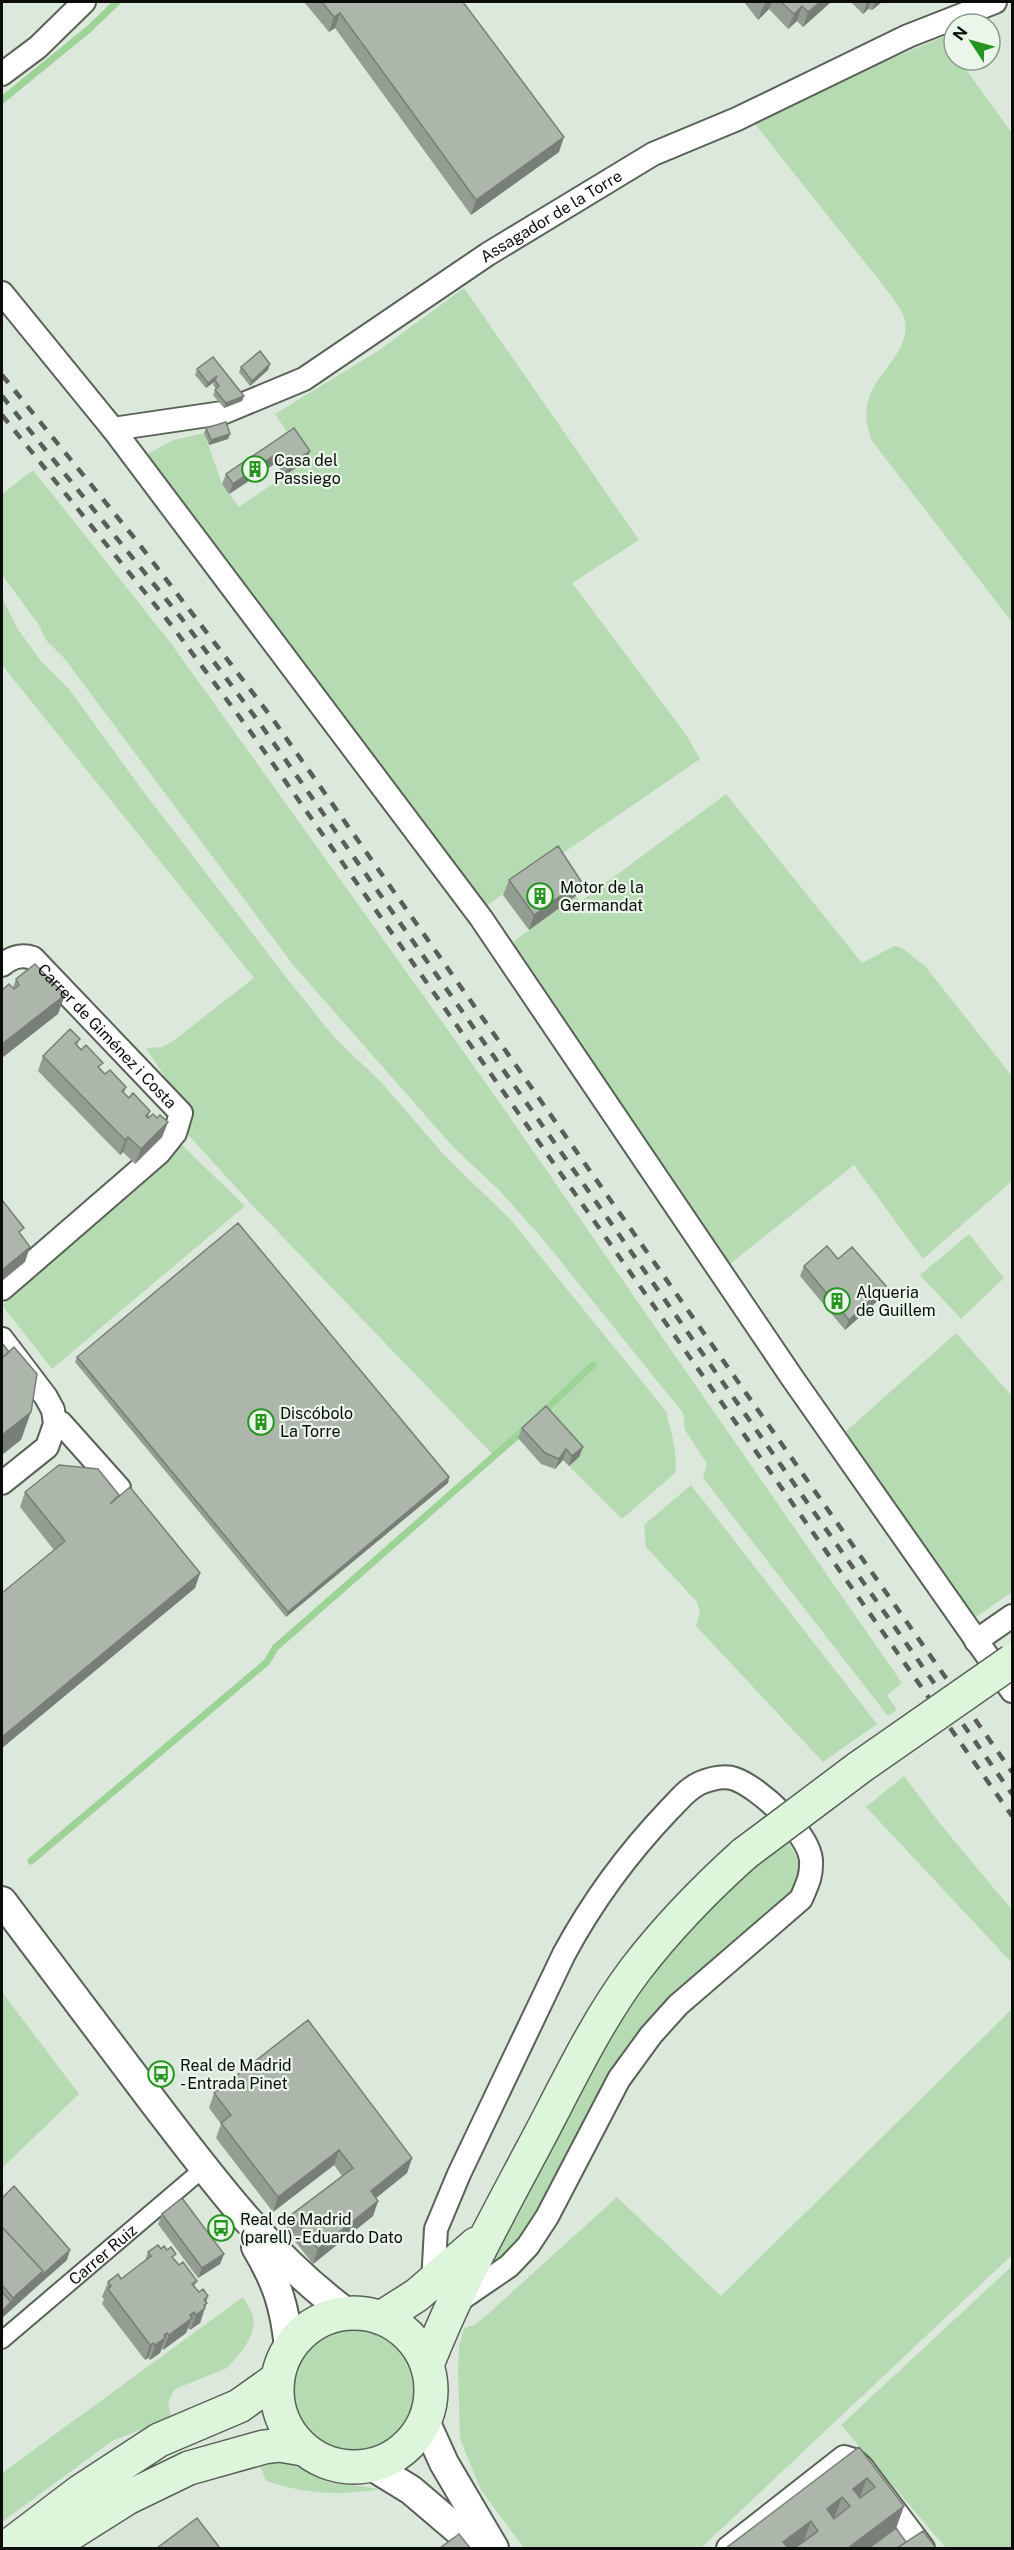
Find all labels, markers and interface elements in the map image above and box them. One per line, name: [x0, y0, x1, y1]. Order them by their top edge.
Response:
north arrow: [942, 12, 1002, 72]
text: N: [949, 23, 972, 44]
street label: Assagador de la Torre: [476, 166, 625, 266]
place label: Casa del Passiego: [274, 451, 341, 488]
building icon: Casa del Passiego: [240, 454, 270, 484]
place label: Motor de la Germandat: [560, 878, 644, 915]
building icon: Motor de la Germandat: [525, 881, 555, 911]
street label: Carrer de Giménez i Costa: [34, 960, 181, 1112]
place label: Alqueria de Guillem: [856, 1283, 936, 1320]
building icon: Alqueria de Guillem: [822, 1286, 852, 1316]
place label: Discóbolo La Torre: [280, 1404, 353, 1441]
building icon: Discóbolo La Torre: [246, 1407, 276, 1437]
place label: Real de Madrid - Entrada Pinet: [180, 2056, 292, 2093]
bus stop icon: Real de Madrid - Entrada Pinet: [146, 2059, 176, 2089]
place label: Real de Madrid (parell) - Eduardo Dato: [240, 2210, 403, 2247]
bus stop icon: Real de Madrid (parell) - Eduardo Dato: [206, 2213, 236, 2243]
street label: Carrer Ruiz: [65, 2220, 141, 2289]

